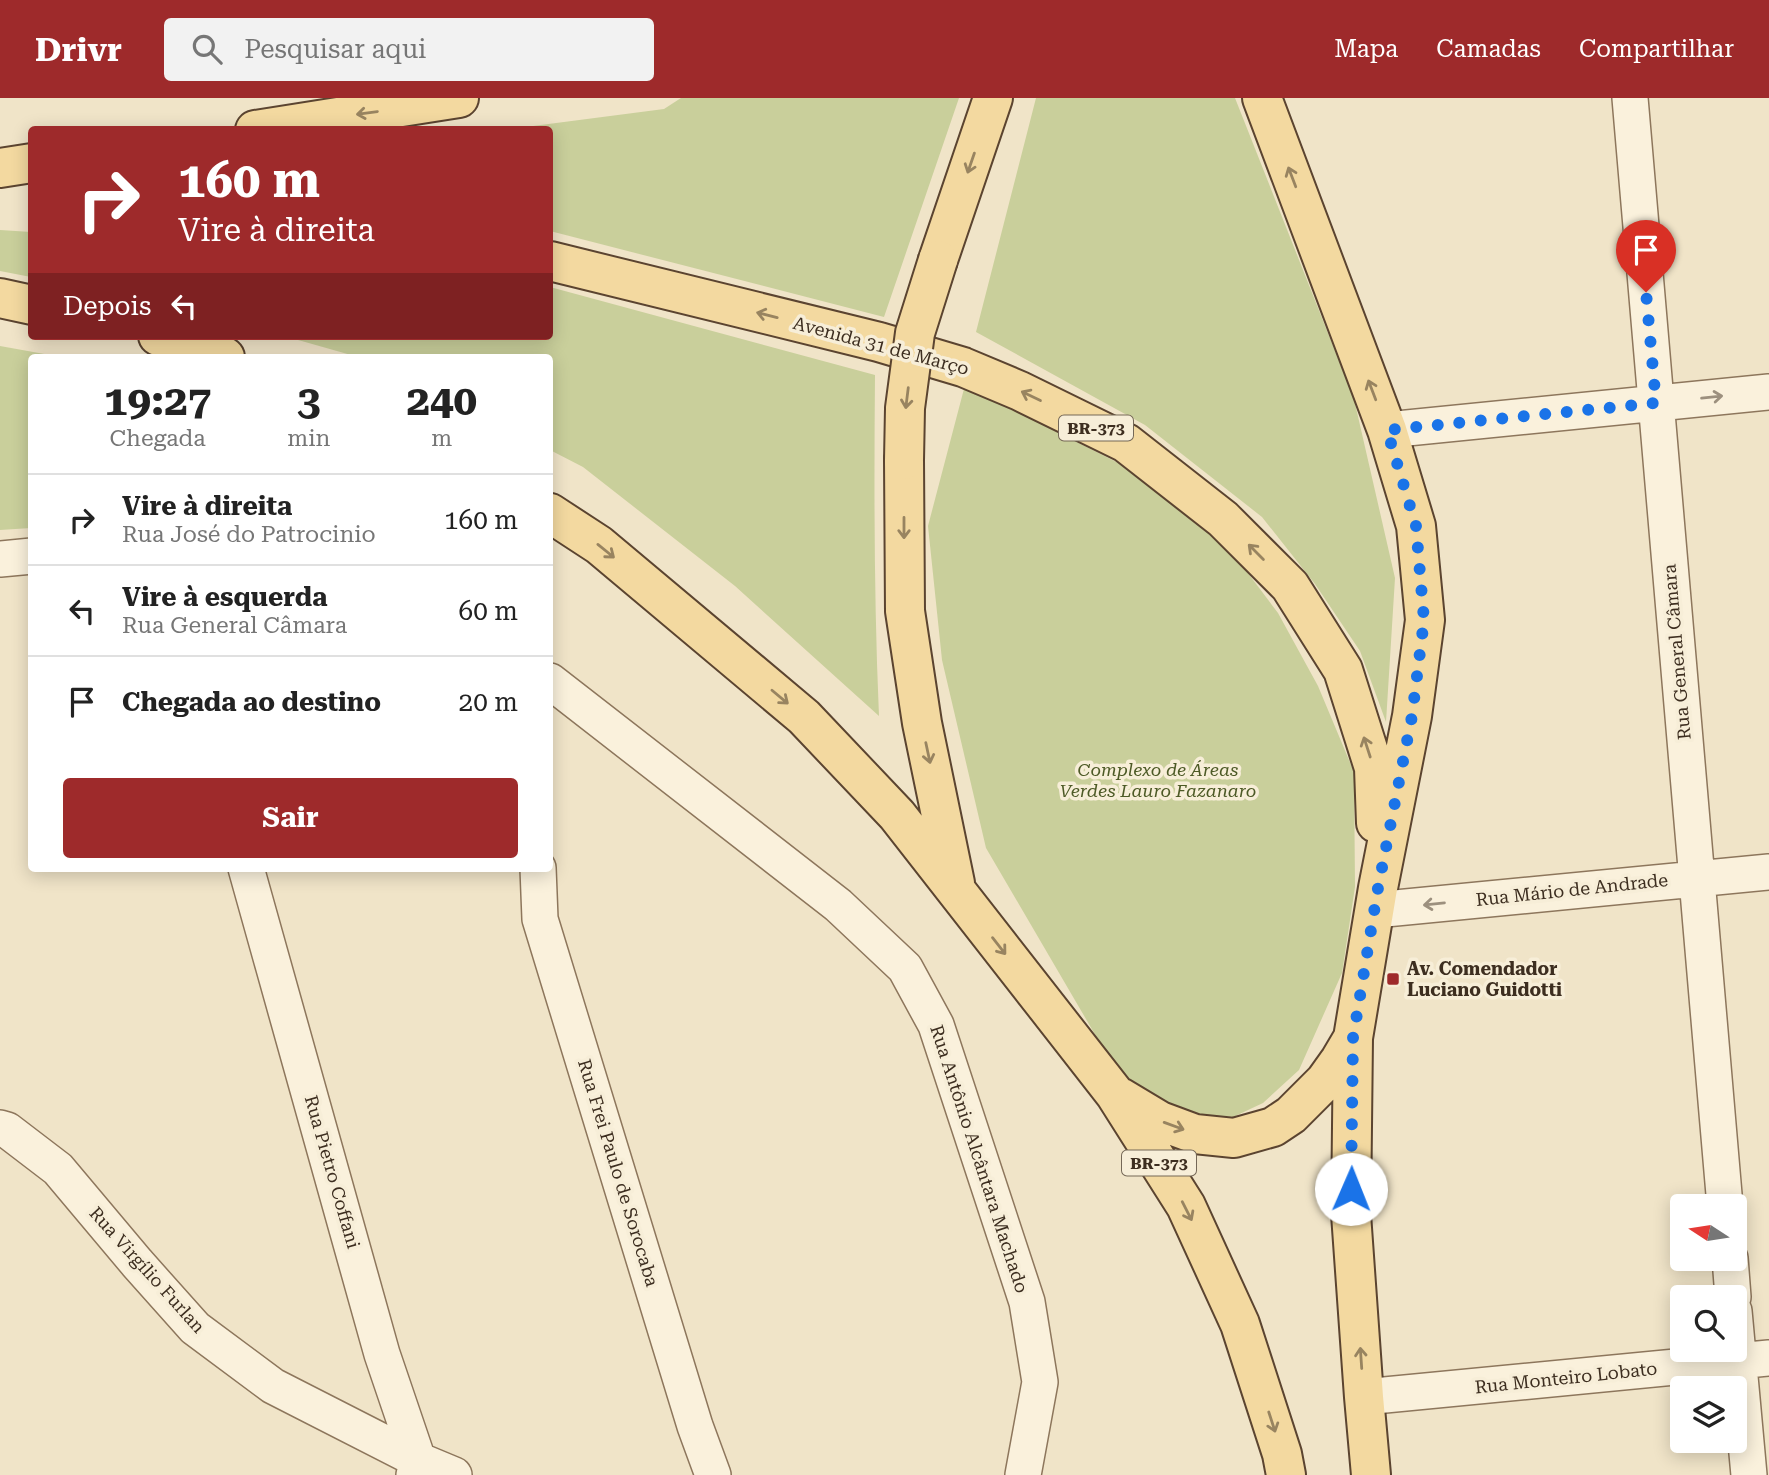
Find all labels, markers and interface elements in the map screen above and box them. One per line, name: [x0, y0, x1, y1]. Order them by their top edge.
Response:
search box: [164, 18, 654, 81]
text: Drivr: [35, 30, 122, 69]
icon: search: [188, 30, 226, 68]
text: Pesquisar aqui: [244, 34, 426, 64]
text: Mapa: [1334, 35, 1398, 63]
text: Camadas: [1436, 35, 1541, 63]
text: Compartilhar: [1579, 35, 1734, 63]
one-way arrow: [356, 107, 379, 120]
one-way arrow: [964, 151, 976, 173]
text: 160 m: [178, 152, 320, 209]
icon: right: [63, 154, 154, 245]
one-way arrow: [1285, 167, 1297, 188]
text: Vire à direita: [178, 211, 375, 249]
pin: [1616, 220, 1676, 292]
icon: arrive: [1627, 231, 1665, 269]
icon: left: [165, 287, 203, 325]
text: Depois: [63, 291, 151, 321]
one-way arrow: [756, 308, 779, 321]
street label: Avenida 31 de Março: [791, 312, 971, 379]
text: 19:27: [104, 376, 211, 425]
text: 3: [297, 376, 321, 425]
text: 240: [406, 376, 477, 425]
one-way arrow: [1365, 379, 1377, 401]
one-way arrow: [900, 386, 913, 409]
one-way arrow: [1021, 389, 1042, 403]
one-way arrow: [1701, 390, 1723, 403]
road number: BR-373: [1059, 416, 1133, 440]
text: Chegada: [110, 425, 206, 452]
text: min: [287, 425, 330, 452]
text: m: [431, 425, 452, 452]
text: Vire à direita: [122, 491, 292, 521]
icon: right: [63, 501, 101, 539]
text: 160 m: [444, 505, 518, 535]
one-way arrow: [897, 516, 911, 539]
text: Rua José do Patrocinio: [122, 521, 376, 548]
one-way arrow: [597, 543, 615, 559]
one-way arrow: [1248, 544, 1265, 561]
street label: Rua General Câmara: [1658, 563, 1695, 741]
text: Vire à esquerda: [122, 582, 327, 612]
icon: left: [63, 592, 101, 630]
text: 60 m: [459, 596, 518, 626]
text: Rua General Câmara: [122, 612, 347, 639]
icon: arrive: [63, 683, 101, 721]
text: Chegada ao destino: [122, 687, 381, 717]
text: 20 m: [459, 687, 518, 717]
one-way arrow: [771, 690, 789, 705]
one-way arrow: [1360, 736, 1373, 758]
one-way arrow: [922, 741, 936, 764]
park label: Complexo de Áreas Verdes Lauro Fazanaro: [1060, 759, 1256, 801]
button: Sair: [63, 778, 518, 858]
street label: Rua Mário de Andrade: [1475, 869, 1669, 910]
one-way arrow: [1423, 898, 1445, 911]
one-way arrow: [991, 936, 1006, 955]
place label: Av. Comendador Luciano Guidotti: [1407, 958, 1562, 1000]
marker: Av. Comendador Luciano Guidotti: [1385, 971, 1401, 987]
street label: Rua Antônio Alcântara Machado: [926, 1022, 1033, 1296]
street label: Rua Frei Paulo de Sorocaba: [574, 1057, 663, 1289]
street label: Rua Pietro Coffani: [301, 1093, 364, 1251]
one-way arrow: [1163, 1121, 1185, 1133]
road number: BR-373: [1122, 1150, 1196, 1176]
position arrow: [1314, 1152, 1388, 1226]
north arrow: [1670, 1194, 1746, 1270]
map controls: [1670, 1194, 1747, 1453]
one-way arrow: [1181, 1200, 1195, 1221]
street label: Rua Virgílio Furlan: [85, 1202, 210, 1337]
button: search: [1670, 1285, 1747, 1362]
one-way arrow: [1354, 1347, 1367, 1370]
street label: Rua Monteiro Lobato: [1474, 1357, 1658, 1398]
button: layers: [1670, 1376, 1747, 1453]
one-way arrow: [1266, 1410, 1279, 1432]

